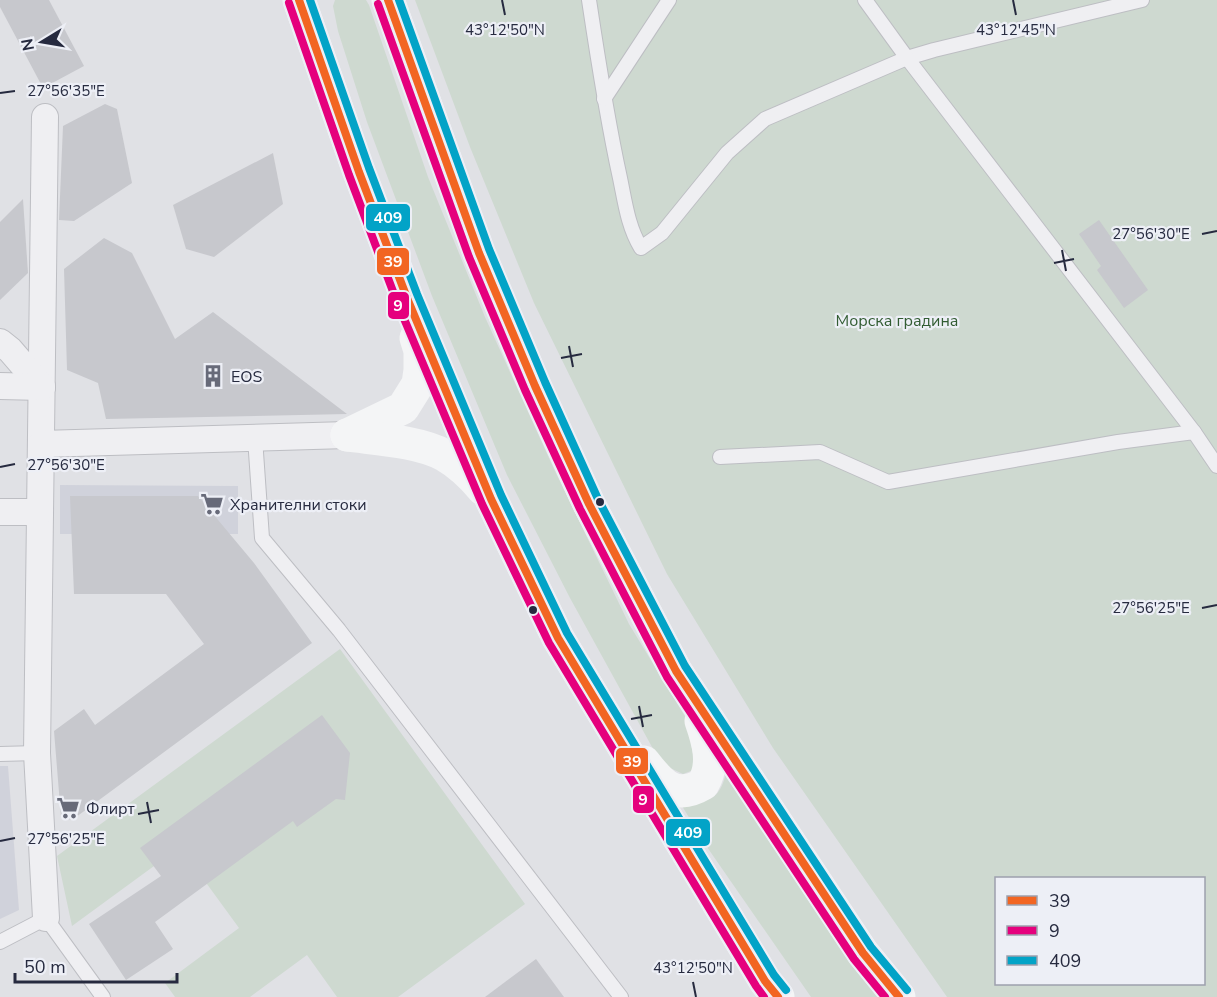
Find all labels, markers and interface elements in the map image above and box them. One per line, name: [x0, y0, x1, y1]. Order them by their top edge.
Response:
north arrow: [12, 12, 72, 72]
text: 43°12'50"N: [465, 20, 545, 40]
text: 43°12'45"N: [976, 20, 1056, 40]
text: N: [16, 37, 40, 53]
text: 27°56'35"E: [27, 81, 105, 101]
line badge: 409: [365, 203, 411, 232]
text: 409: [374, 207, 402, 229]
text: 27°56'30"E: [1112, 224, 1190, 244]
line badge: 39: [376, 247, 410, 276]
text: 39: [383, 251, 403, 273]
line badge: 9: [387, 291, 410, 320]
text: 9: [393, 295, 403, 317]
park label: Морска градина: [836, 310, 958, 332]
building icon: EOS: [200, 363, 226, 389]
place label: EOS: [231, 366, 263, 388]
text: 27°56'30"E: [27, 455, 105, 475]
supermarket icon: Хранителни стоки: [199, 491, 225, 517]
place label: Хранителни стоки: [230, 494, 367, 516]
unlabelled marker: [594, 496, 606, 508]
text: 27°56'25"E: [1112, 598, 1190, 618]
unlabelled marker: [527, 604, 539, 616]
line badge: 39: [615, 747, 649, 775]
text: 39: [622, 751, 642, 773]
line badge: 9: [632, 785, 655, 814]
text: 9: [638, 789, 648, 811]
supermarket icon: Флирт: [55, 795, 81, 821]
place label: Флирт: [86, 798, 136, 820]
line badge: 409: [665, 818, 711, 847]
text: 409: [674, 822, 702, 844]
text: 27°56'25"E: [27, 829, 105, 849]
legend: [995, 877, 1205, 985]
text: 39: [1049, 889, 1071, 913]
text: 9: [1049, 919, 1060, 943]
scale bar: [15, 946, 177, 984]
text: 409: [1049, 949, 1081, 973]
text: 50 m: [24, 955, 66, 979]
text: 43°12'50"N: [653, 958, 733, 978]

